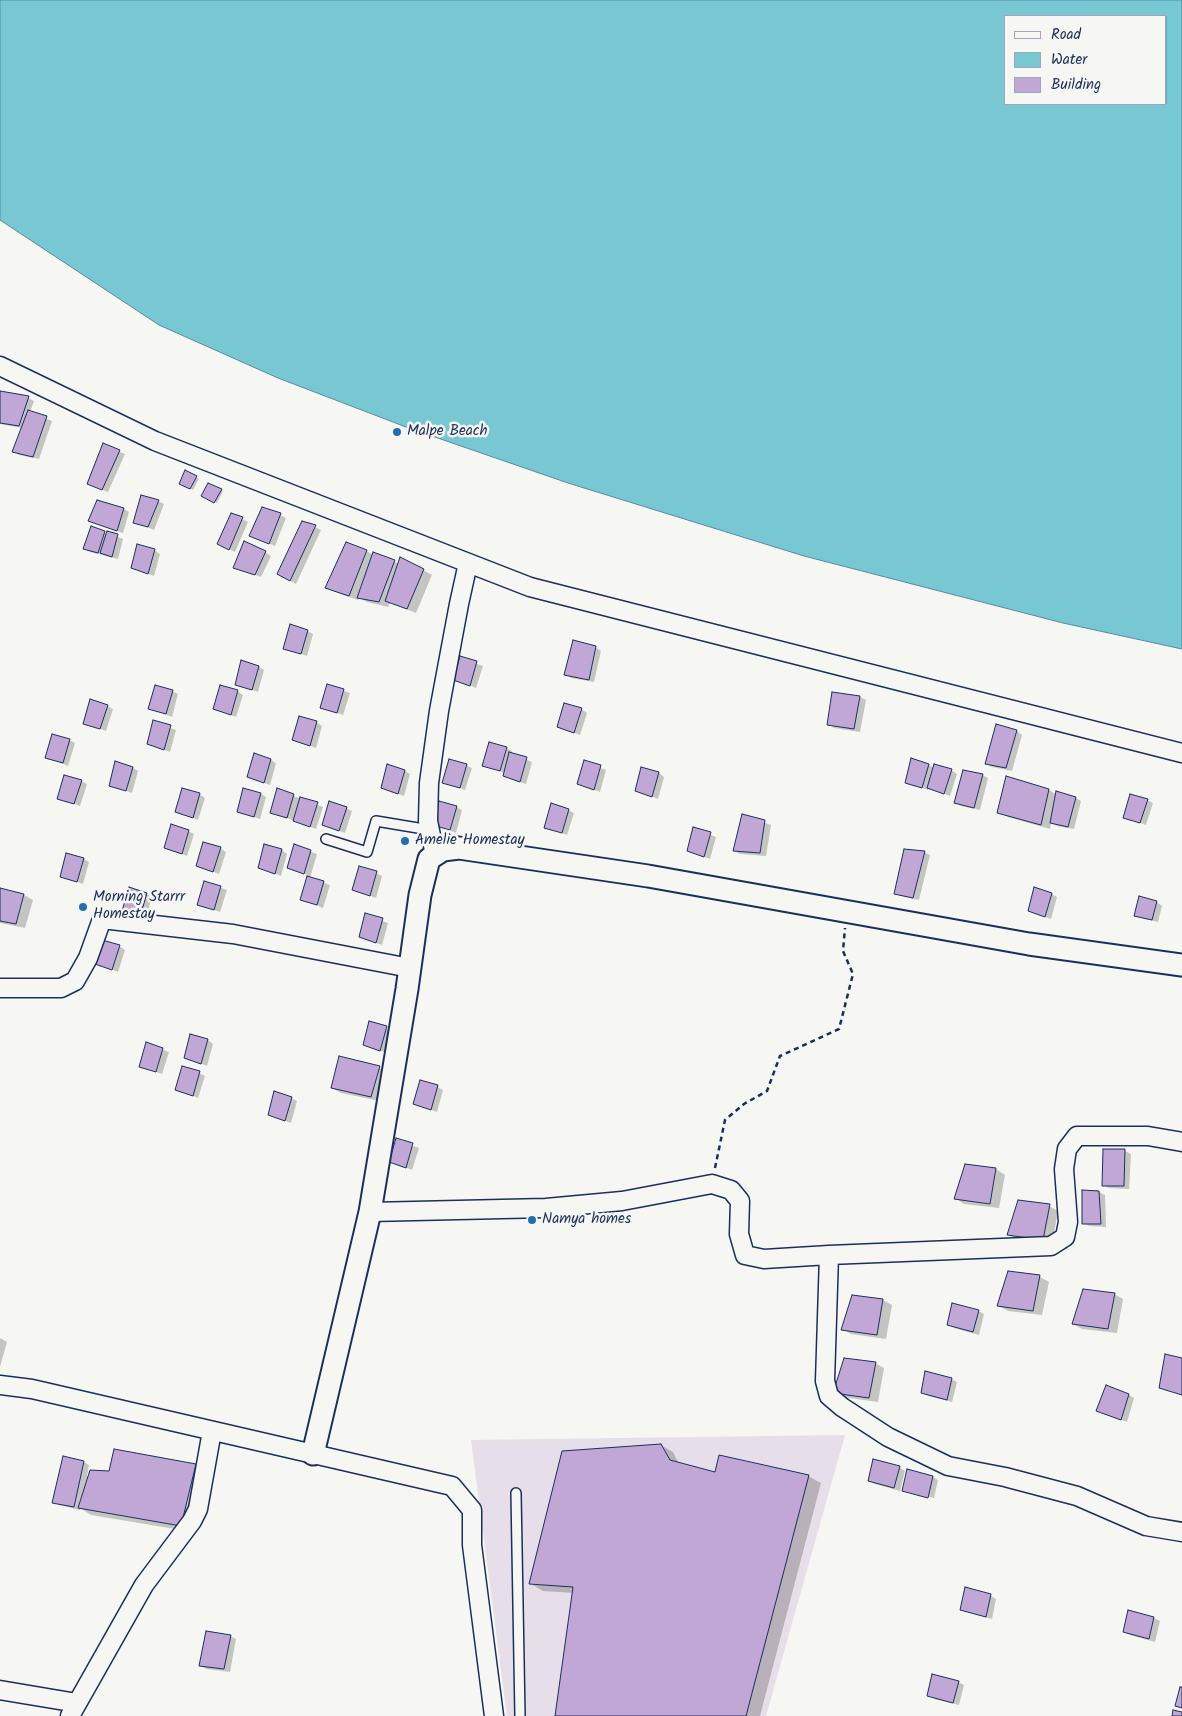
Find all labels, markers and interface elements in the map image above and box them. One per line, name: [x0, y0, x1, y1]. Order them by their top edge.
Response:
legend: [1004, 15, 1167, 105]
text: Road: [1051, 23, 1081, 47]
text: Water: [1051, 48, 1087, 72]
text: Building: [1051, 73, 1101, 97]
place label: Malpe Beach: [407, 423, 488, 441]
marker: Malpe Beach: [391, 426, 403, 438]
place label: Amelie Homestay: [415, 832, 525, 850]
marker: Amelie Homestay: [399, 835, 411, 847]
place label: Morning Starrr Homestay: [93, 889, 185, 924]
marker: Morning Starrr Homestay: [77, 901, 89, 913]
place label: Namya homes: [542, 1211, 631, 1229]
marker: Namya homes: [526, 1214, 538, 1226]

